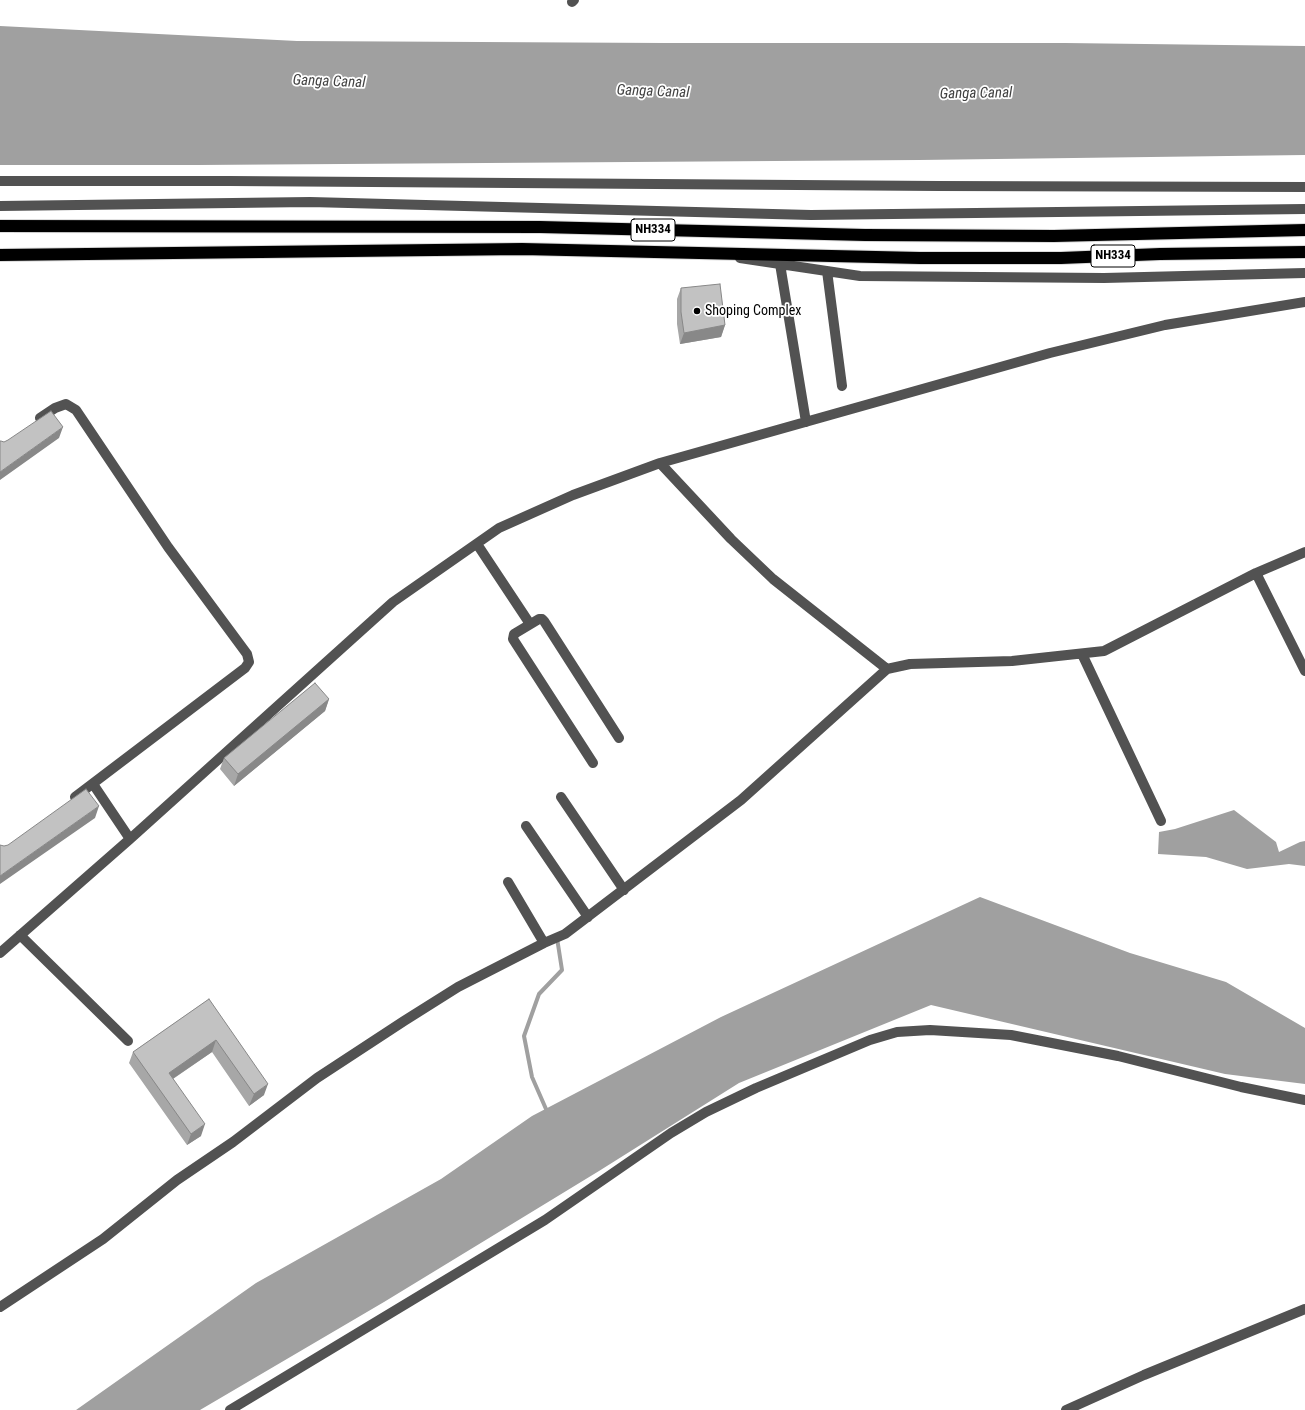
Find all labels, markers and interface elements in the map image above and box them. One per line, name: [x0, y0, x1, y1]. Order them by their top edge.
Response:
water label: Ganga Canal: [292, 72, 366, 92]
water label: Ganga Canal: [616, 82, 690, 102]
water label: Ganga Canal: [939, 84, 1013, 104]
road number: NH334: [631, 219, 675, 241]
road number: NH334: [1091, 245, 1135, 267]
place label: Shoping Complex: [705, 303, 801, 319]
marker: Shoping Complex: [692, 306, 702, 316]

